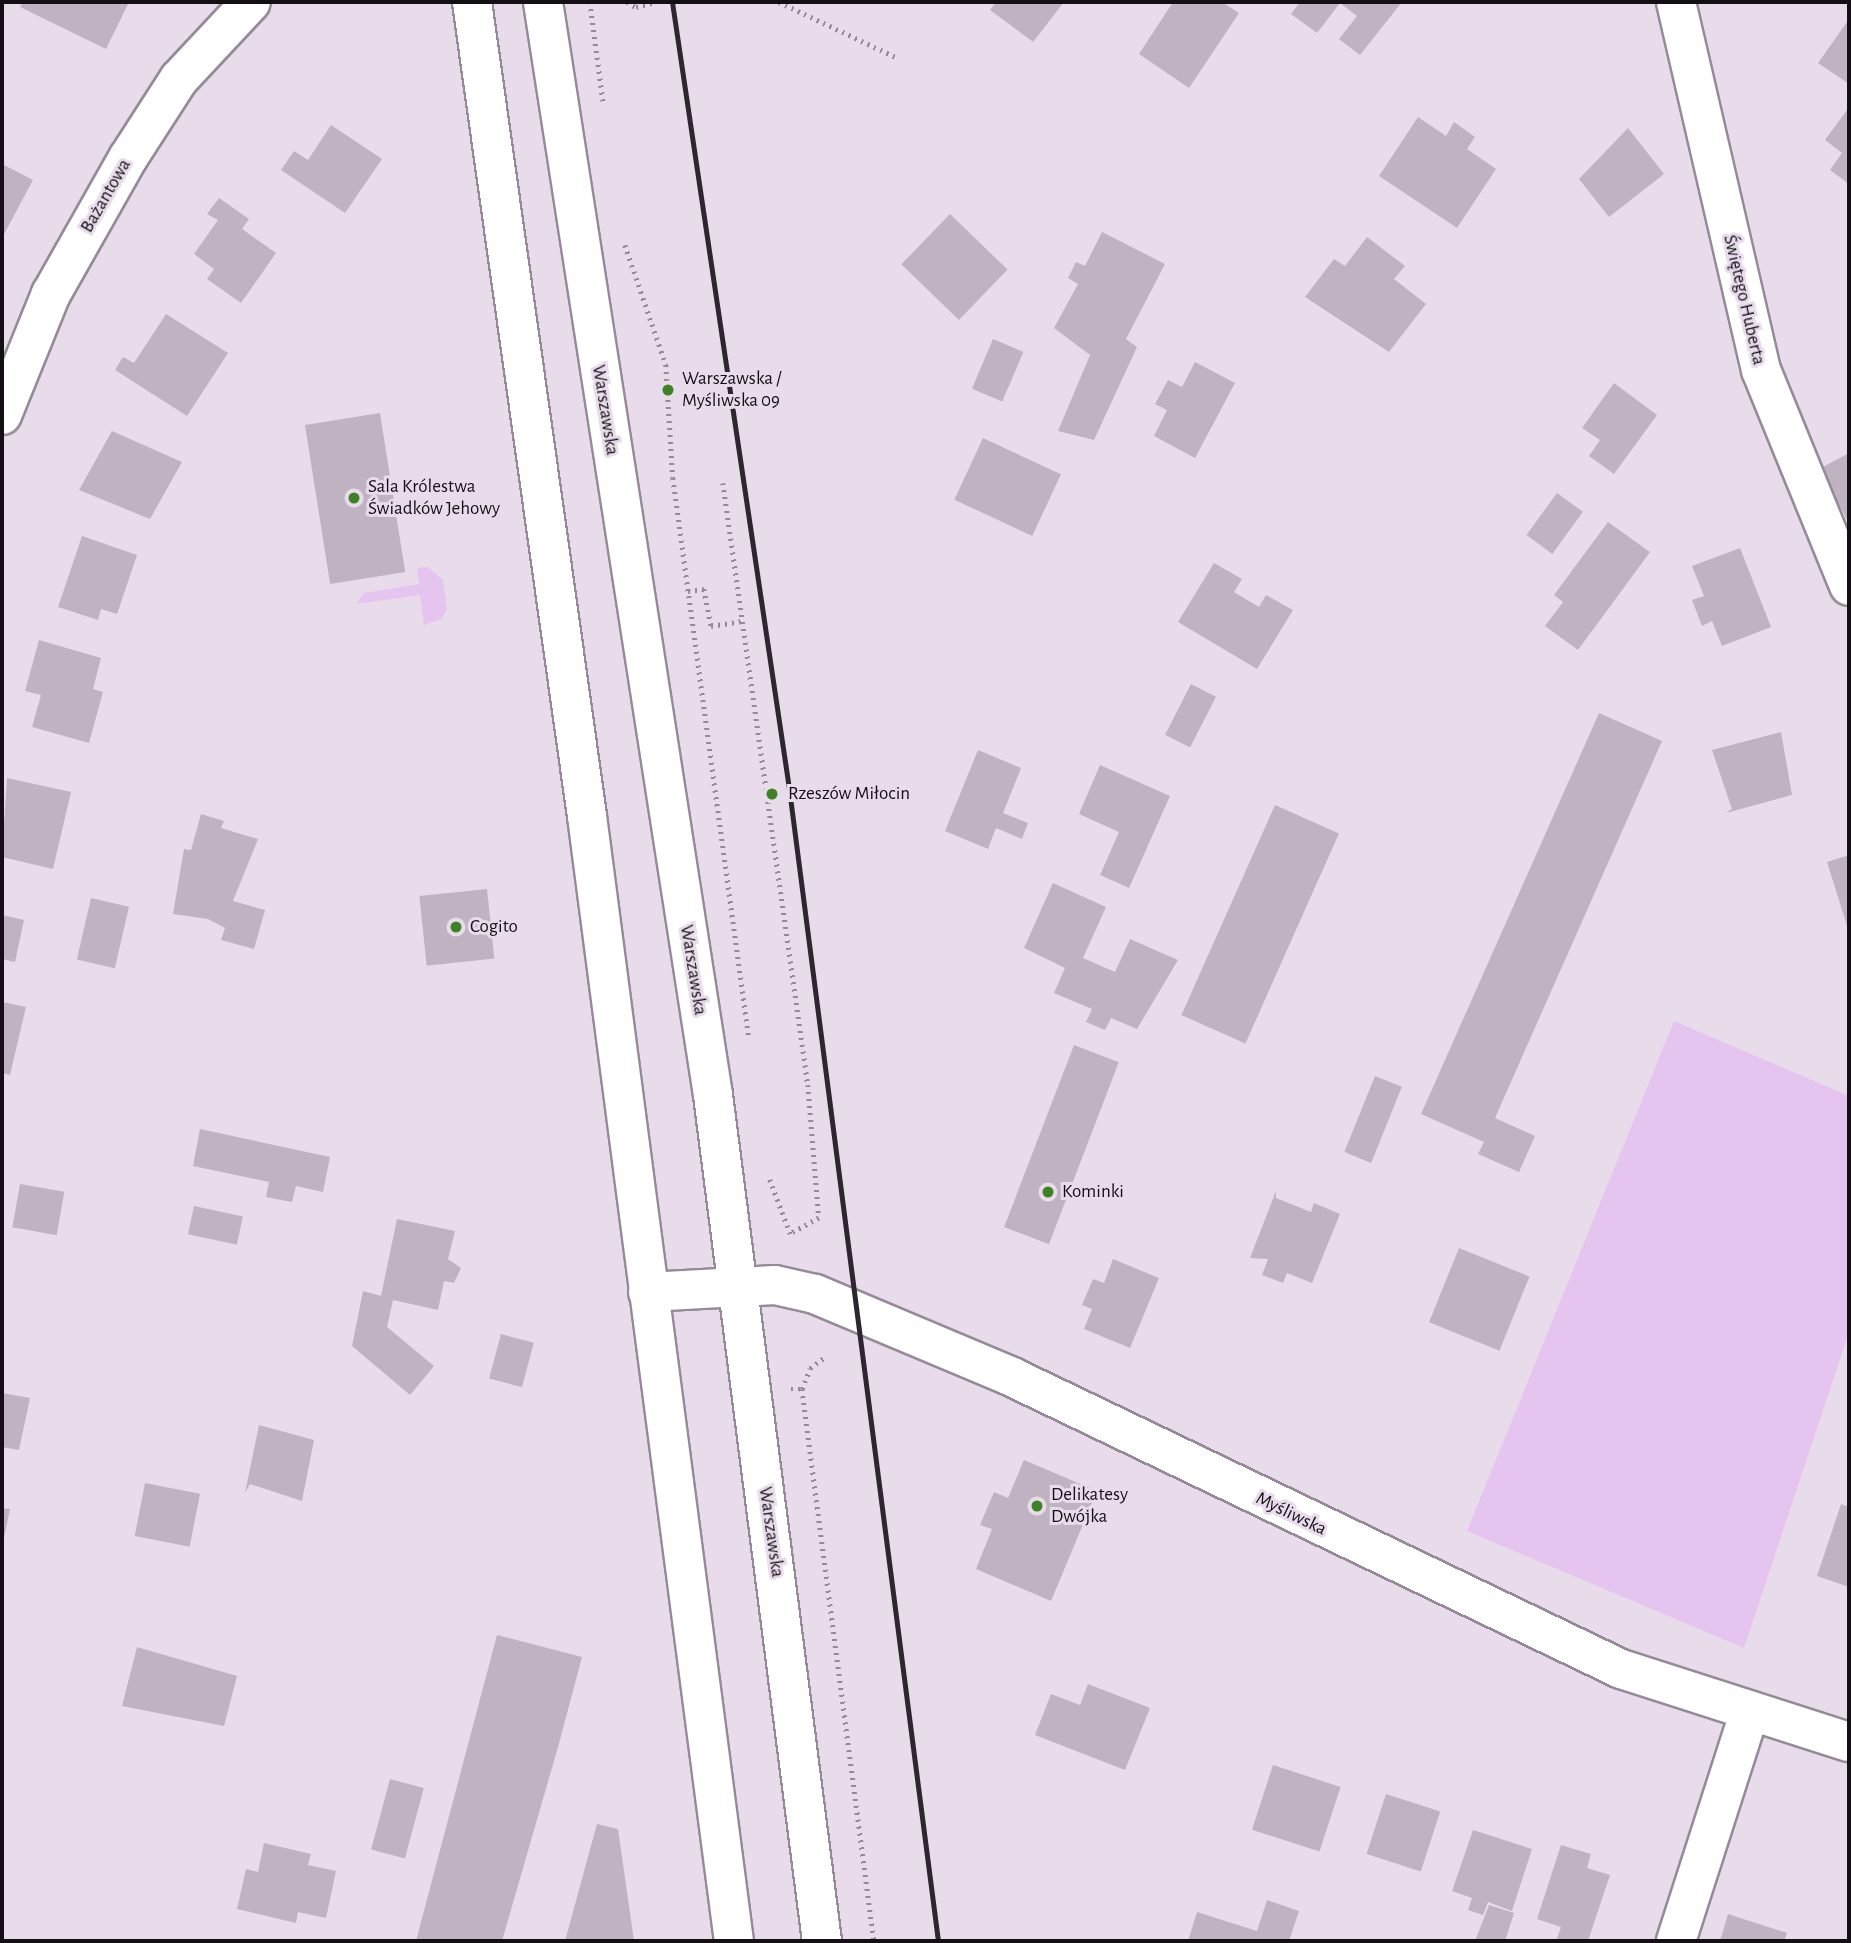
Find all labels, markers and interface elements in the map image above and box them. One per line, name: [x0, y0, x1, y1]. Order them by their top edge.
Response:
street label: Bażantowa: [76, 155, 136, 237]
street label: Świętego Huberta: [1718, 233, 1770, 367]
street label: Warszawska: [587, 363, 623, 457]
place label: Warszawska / Myśliwska 09: [682, 368, 782, 412]
marker: Warszawska / Myśliwska 09: [660, 382, 676, 398]
place label: Sala Królestwa Świadków Jehowy: [368, 476, 500, 520]
marker: Sala Królestwa Świadków Jehowy: [346, 490, 362, 506]
place label: Rzeszów Miłocin: [788, 783, 910, 805]
marker: Rzeszów Miłocin: [762, 784, 782, 804]
place label: Cogito: [470, 916, 518, 938]
marker: Cogito: [448, 919, 464, 935]
street label: Warszawska: [675, 923, 711, 1017]
place label: Kominki: [1062, 1181, 1124, 1203]
marker: Kominki: [1040, 1184, 1056, 1200]
place label: Delikatesy Dwójka: [1051, 1484, 1128, 1528]
street label: Warszawska: [753, 1485, 789, 1579]
street label: Myśliwska: [1252, 1487, 1330, 1541]
marker: Delikatesy Dwójka: [1029, 1498, 1045, 1514]

